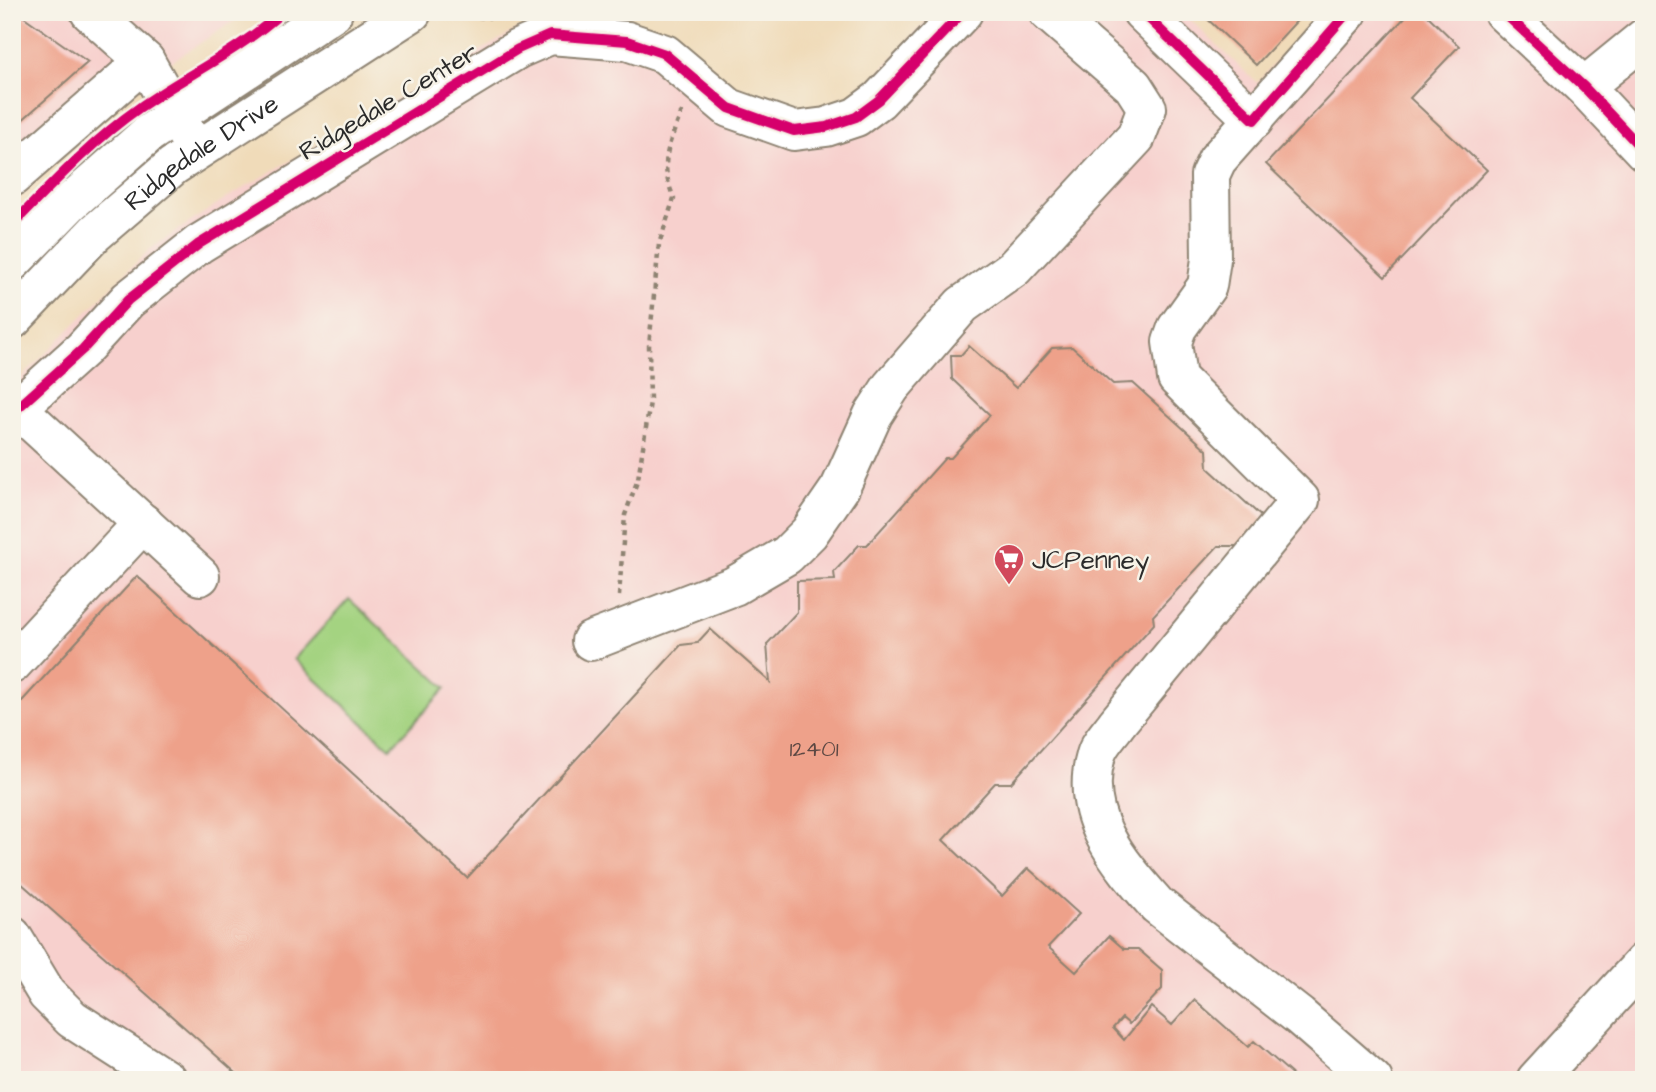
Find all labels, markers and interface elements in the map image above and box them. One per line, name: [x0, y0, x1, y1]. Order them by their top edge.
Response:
street label: Ridgedale Center: [292, 34, 486, 171]
street label: Ridgedale Drive: [117, 86, 285, 219]
supermarket icon: JCPenney: [992, 542, 1026, 586]
place label: JCPenney: [1032, 542, 1149, 580]
house number: 12401: [789, 733, 839, 765]

